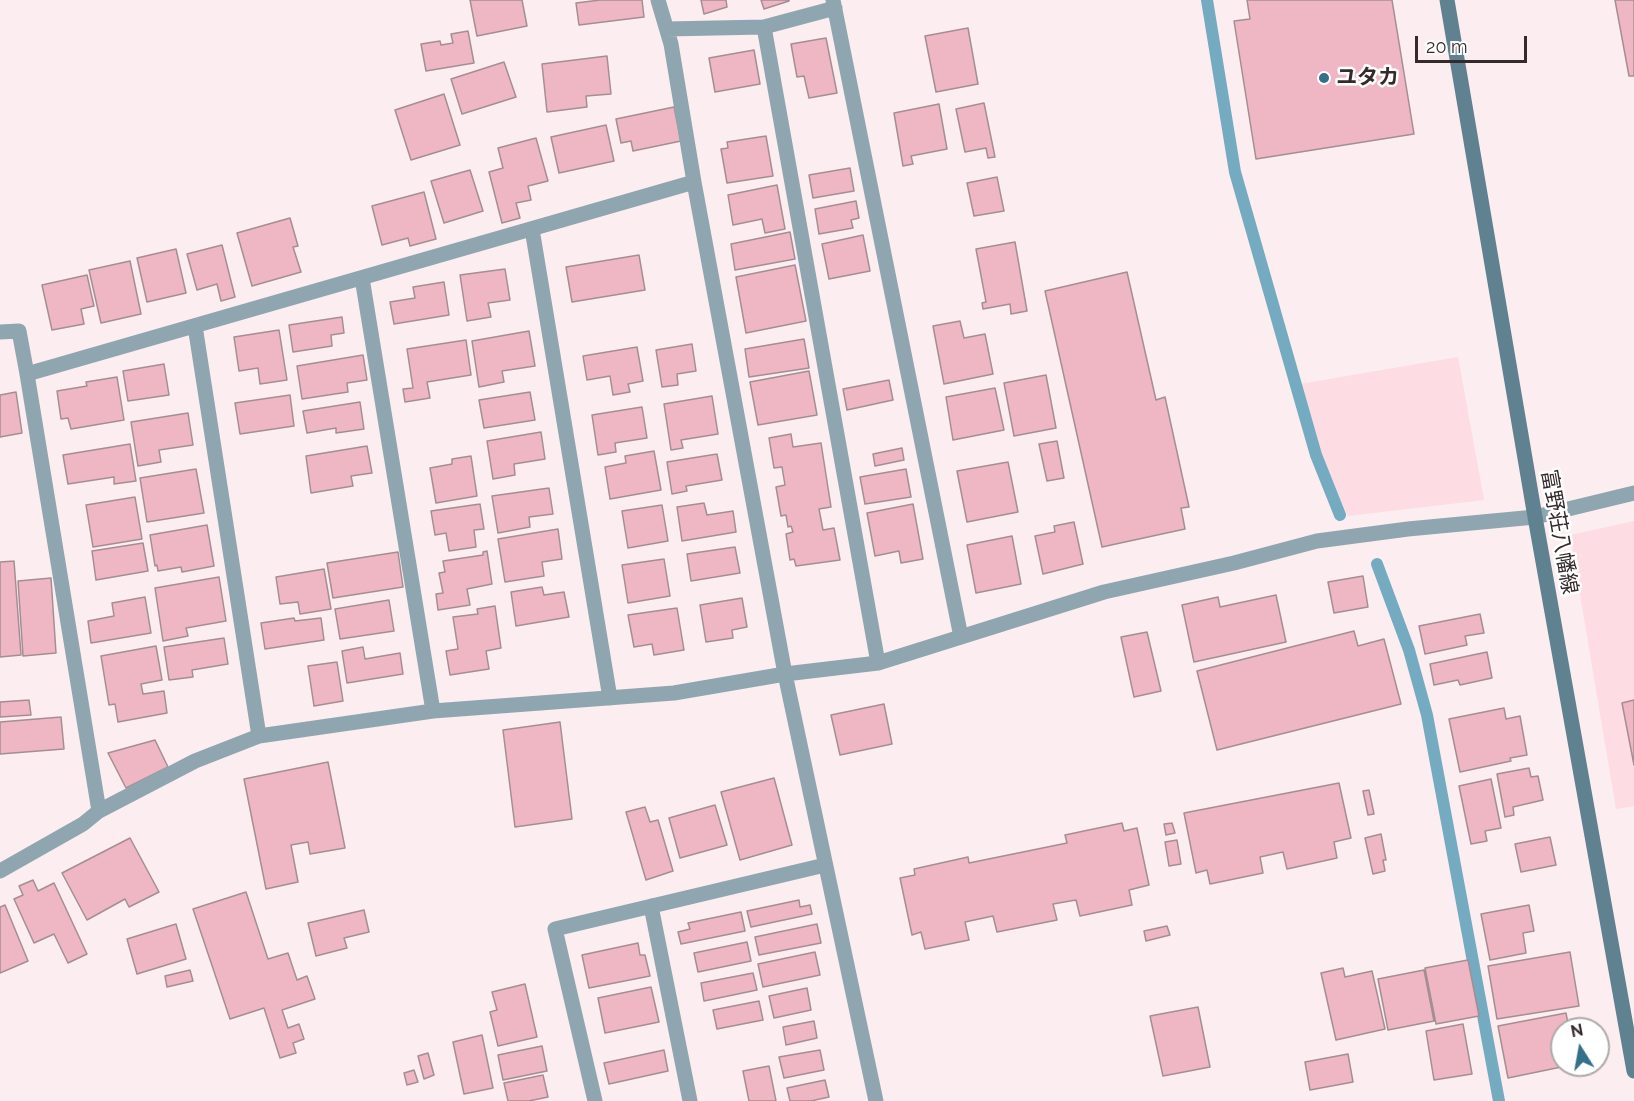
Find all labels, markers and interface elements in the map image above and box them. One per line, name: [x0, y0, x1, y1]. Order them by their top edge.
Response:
scale bar: [1418, 24, 1530, 62]
text: 20 m: [1426, 36, 1468, 57]
place label: ユタカ: [1336, 65, 1399, 91]
marker: ユタカ: [1317, 71, 1331, 85]
street label: 富野荘八幡線: [1536, 468, 1582, 596]
north arrow: [1550, 1017, 1610, 1077]
text: N: [1569, 1020, 1585, 1041]

